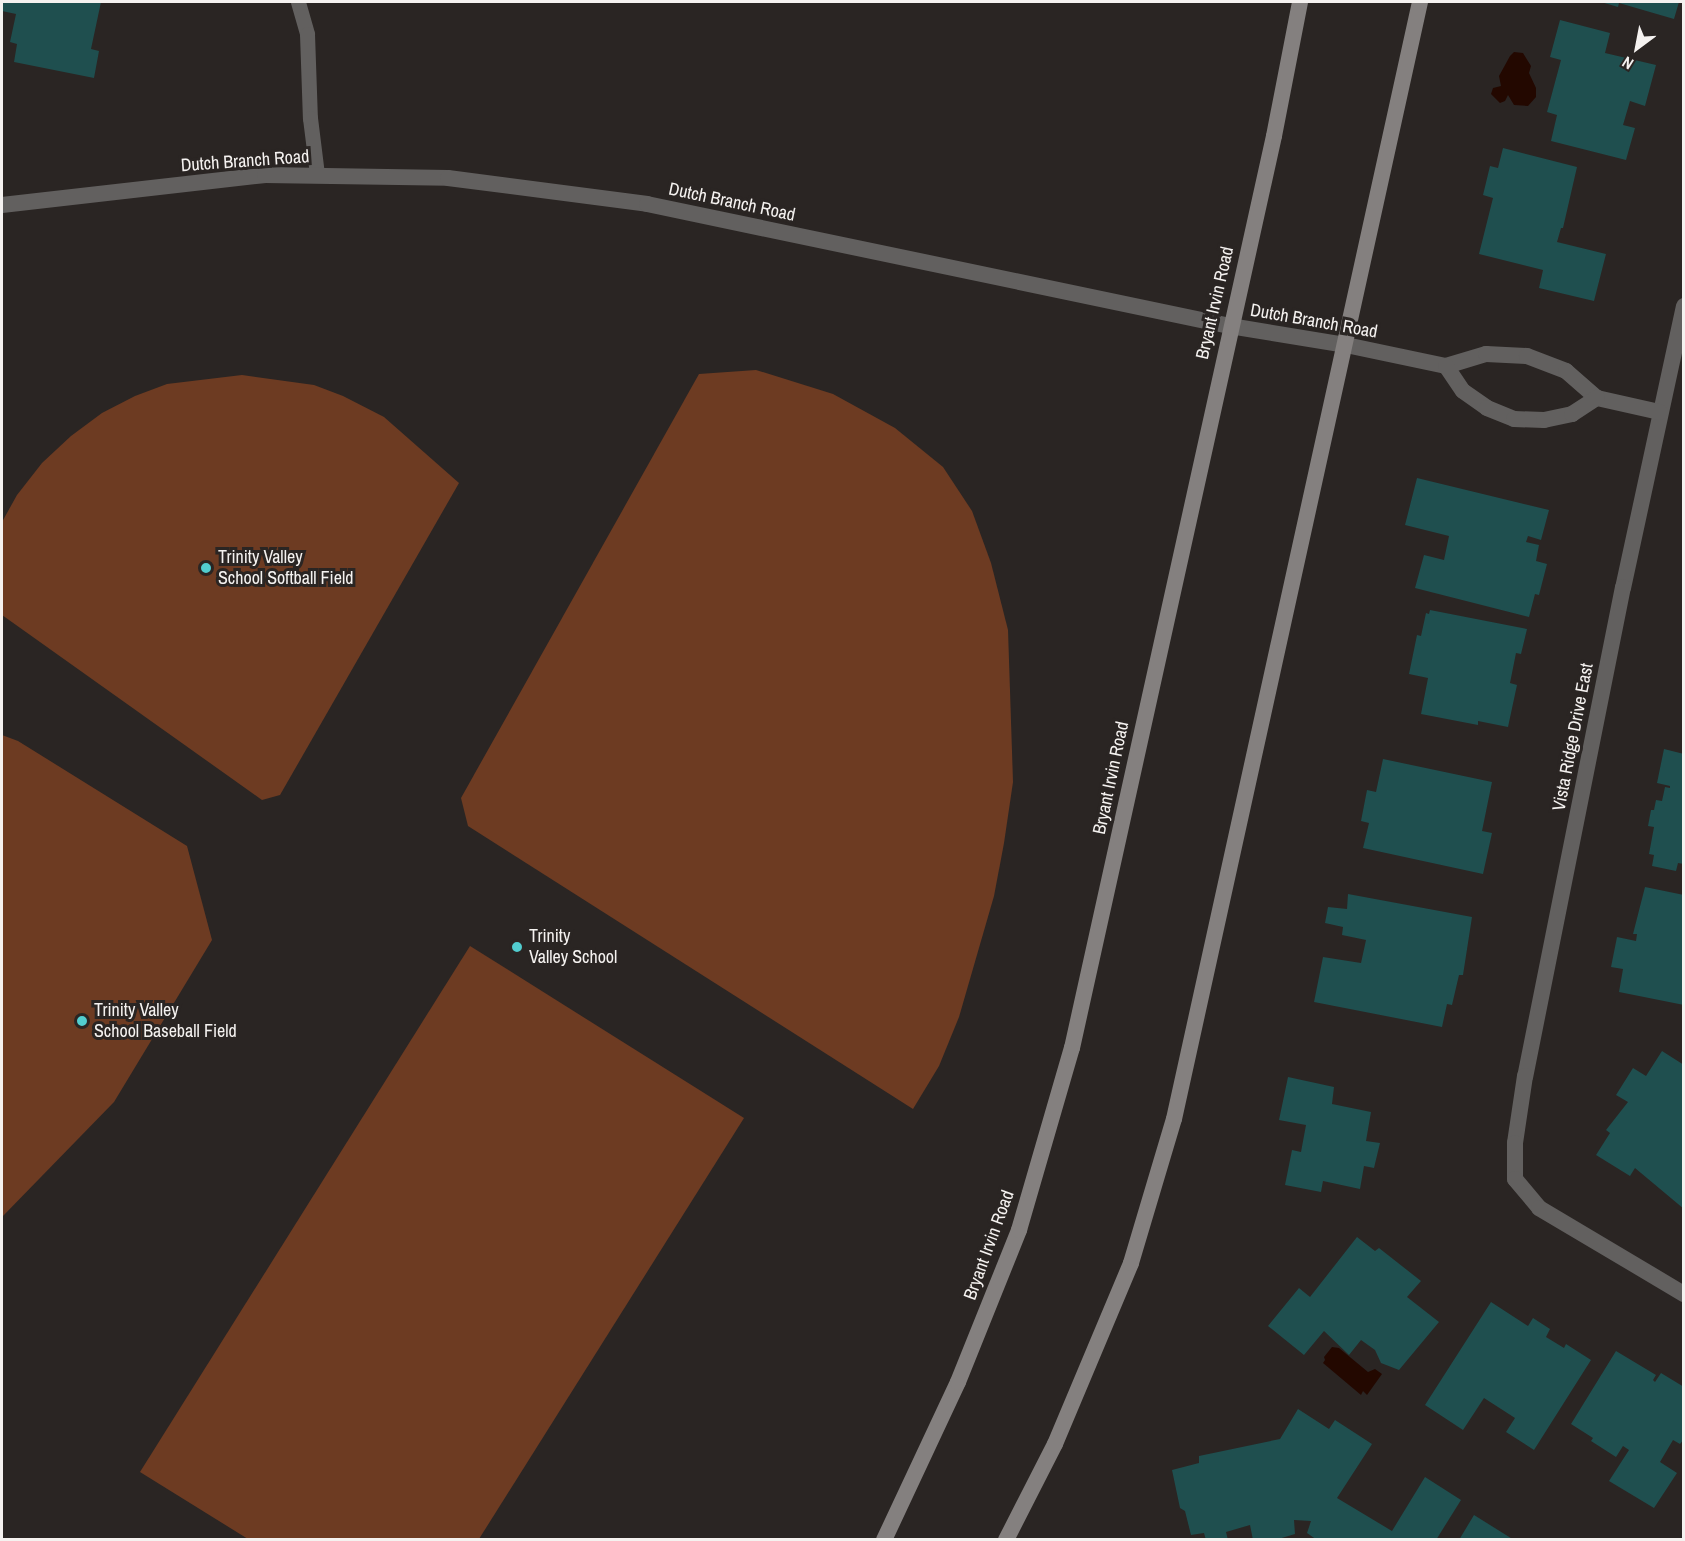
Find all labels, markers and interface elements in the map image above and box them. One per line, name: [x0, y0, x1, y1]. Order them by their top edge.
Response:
north arrow: [1607, 18, 1667, 78]
text: N: [1618, 51, 1637, 75]
street label: Dutch Branch Road: [180, 146, 310, 176]
street label: Dutch Branch Road: [667, 178, 797, 226]
street label: Bryant Irvin Road: [1192, 245, 1238, 361]
street label: Dutch Branch Road: [1249, 299, 1379, 343]
place label: Trinity Valley School Softball Field: [218, 547, 353, 590]
marker: Trinity Valley School Softball Field: [199, 561, 213, 575]
street label: Vista Ridge Drive East: [1548, 661, 1598, 813]
street label: Bryant Irvin Road: [1088, 720, 1134, 836]
place label: Trinity Valley School: [529, 926, 617, 968]
marker: Trinity Valley School: [510, 940, 524, 954]
place label: Trinity Valley School Baseball Field: [94, 1000, 237, 1042]
marker: Trinity Valley School Baseball Field: [75, 1014, 89, 1028]
street label: Bryant Irvin Road: [959, 1187, 1019, 1303]

